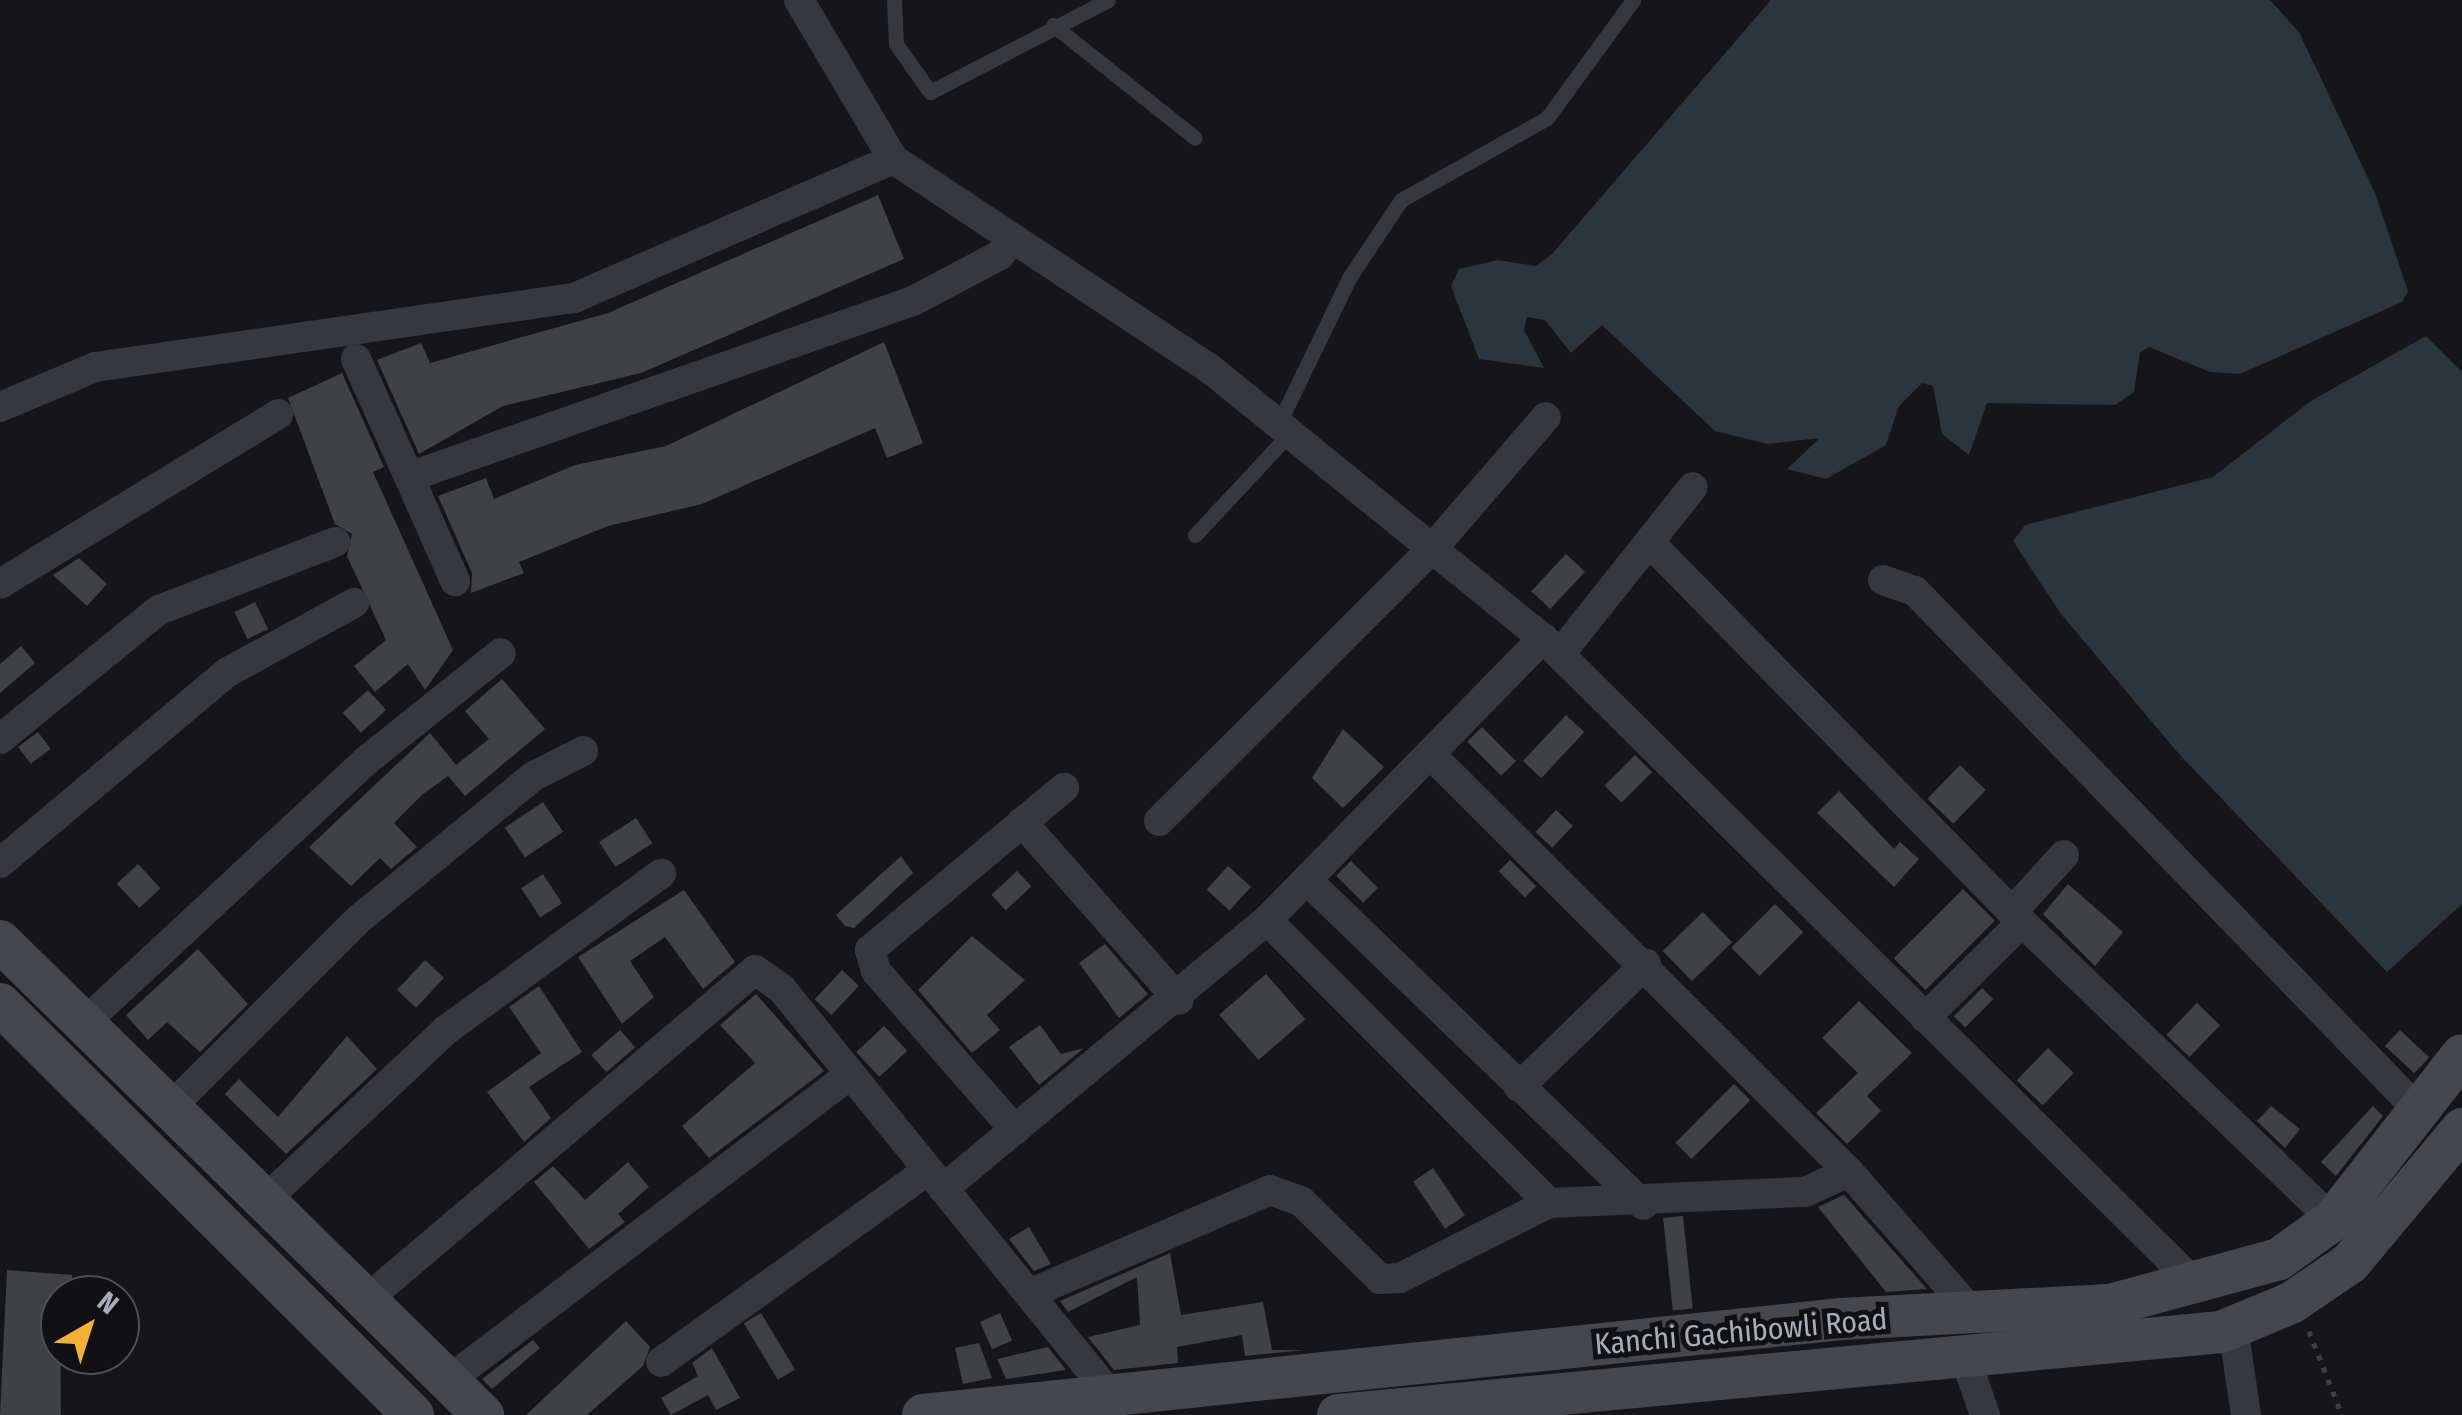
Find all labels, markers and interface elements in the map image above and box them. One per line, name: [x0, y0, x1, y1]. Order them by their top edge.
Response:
north arrow: [40, 1275, 140, 1375]
text: N: [91, 1285, 125, 1321]
street label: Kanchi Gachibowli Road: [1593, 1301, 1889, 1363]

